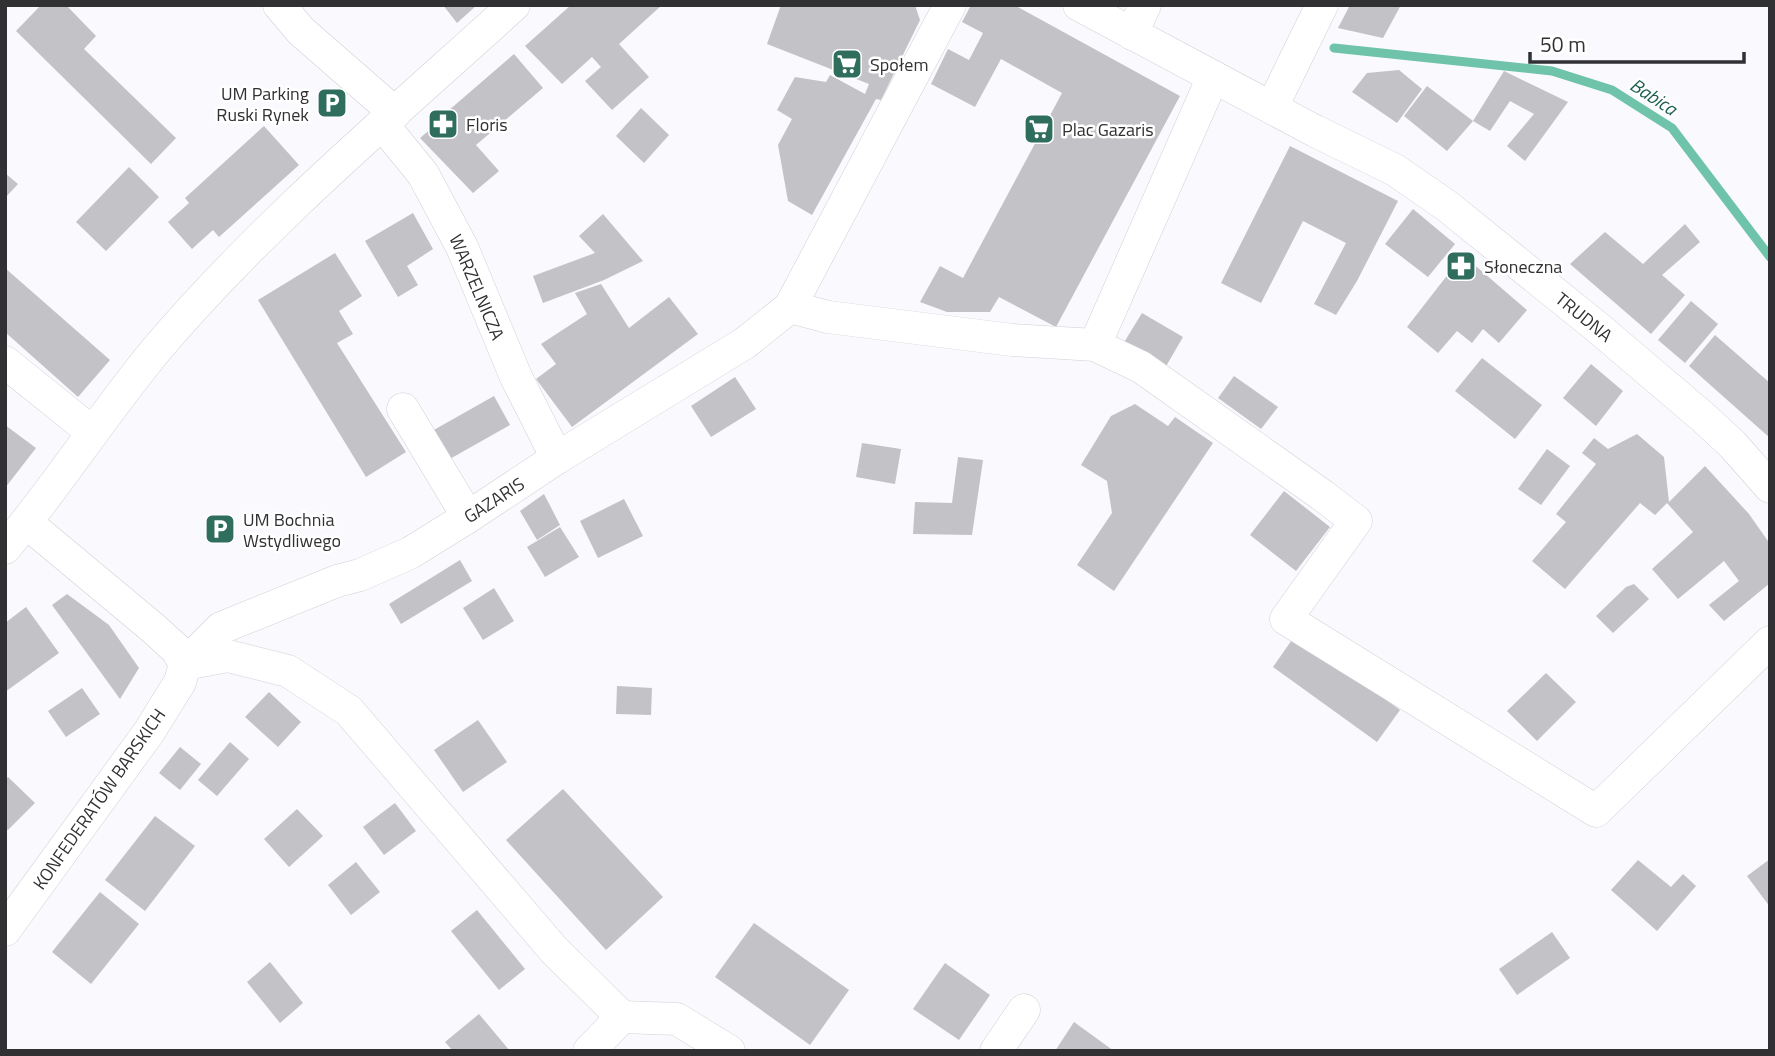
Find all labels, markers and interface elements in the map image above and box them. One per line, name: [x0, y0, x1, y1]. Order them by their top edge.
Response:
scale bar: [1530, 21, 1744, 65]
text: 50 m: [1540, 28, 1586, 60]
supermarket icon: Społem: [830, 47, 864, 81]
place label: Społem: [870, 51, 928, 78]
water label: Babica: [1625, 70, 1685, 123]
place label: UM Parking Ruski Rynek: [216, 80, 309, 128]
parking icon: UM Parking Ruski Rynek: [315, 86, 349, 120]
pharmacy icon: Floris: [426, 107, 460, 141]
place label: Floris: [466, 111, 508, 138]
supermarket icon: Plac Gazaris: [1022, 112, 1056, 146]
place label: Plac Gazaris: [1062, 116, 1154, 143]
street label: WARZELNICZA: [443, 230, 511, 344]
pharmacy icon: Słoneczna: [1444, 249, 1478, 283]
place label: Słoneczna: [1484, 253, 1562, 280]
street label: TRUDNA: [1550, 286, 1619, 349]
street label: GAZARIS: [458, 470, 530, 530]
place label: UM Bochnia Wstydliwego: [243, 506, 341, 554]
parking icon: UM Bochnia Wstydliwego: [203, 512, 237, 546]
street label: KONFEDERATÓW BARSKICH: [26, 703, 172, 895]

